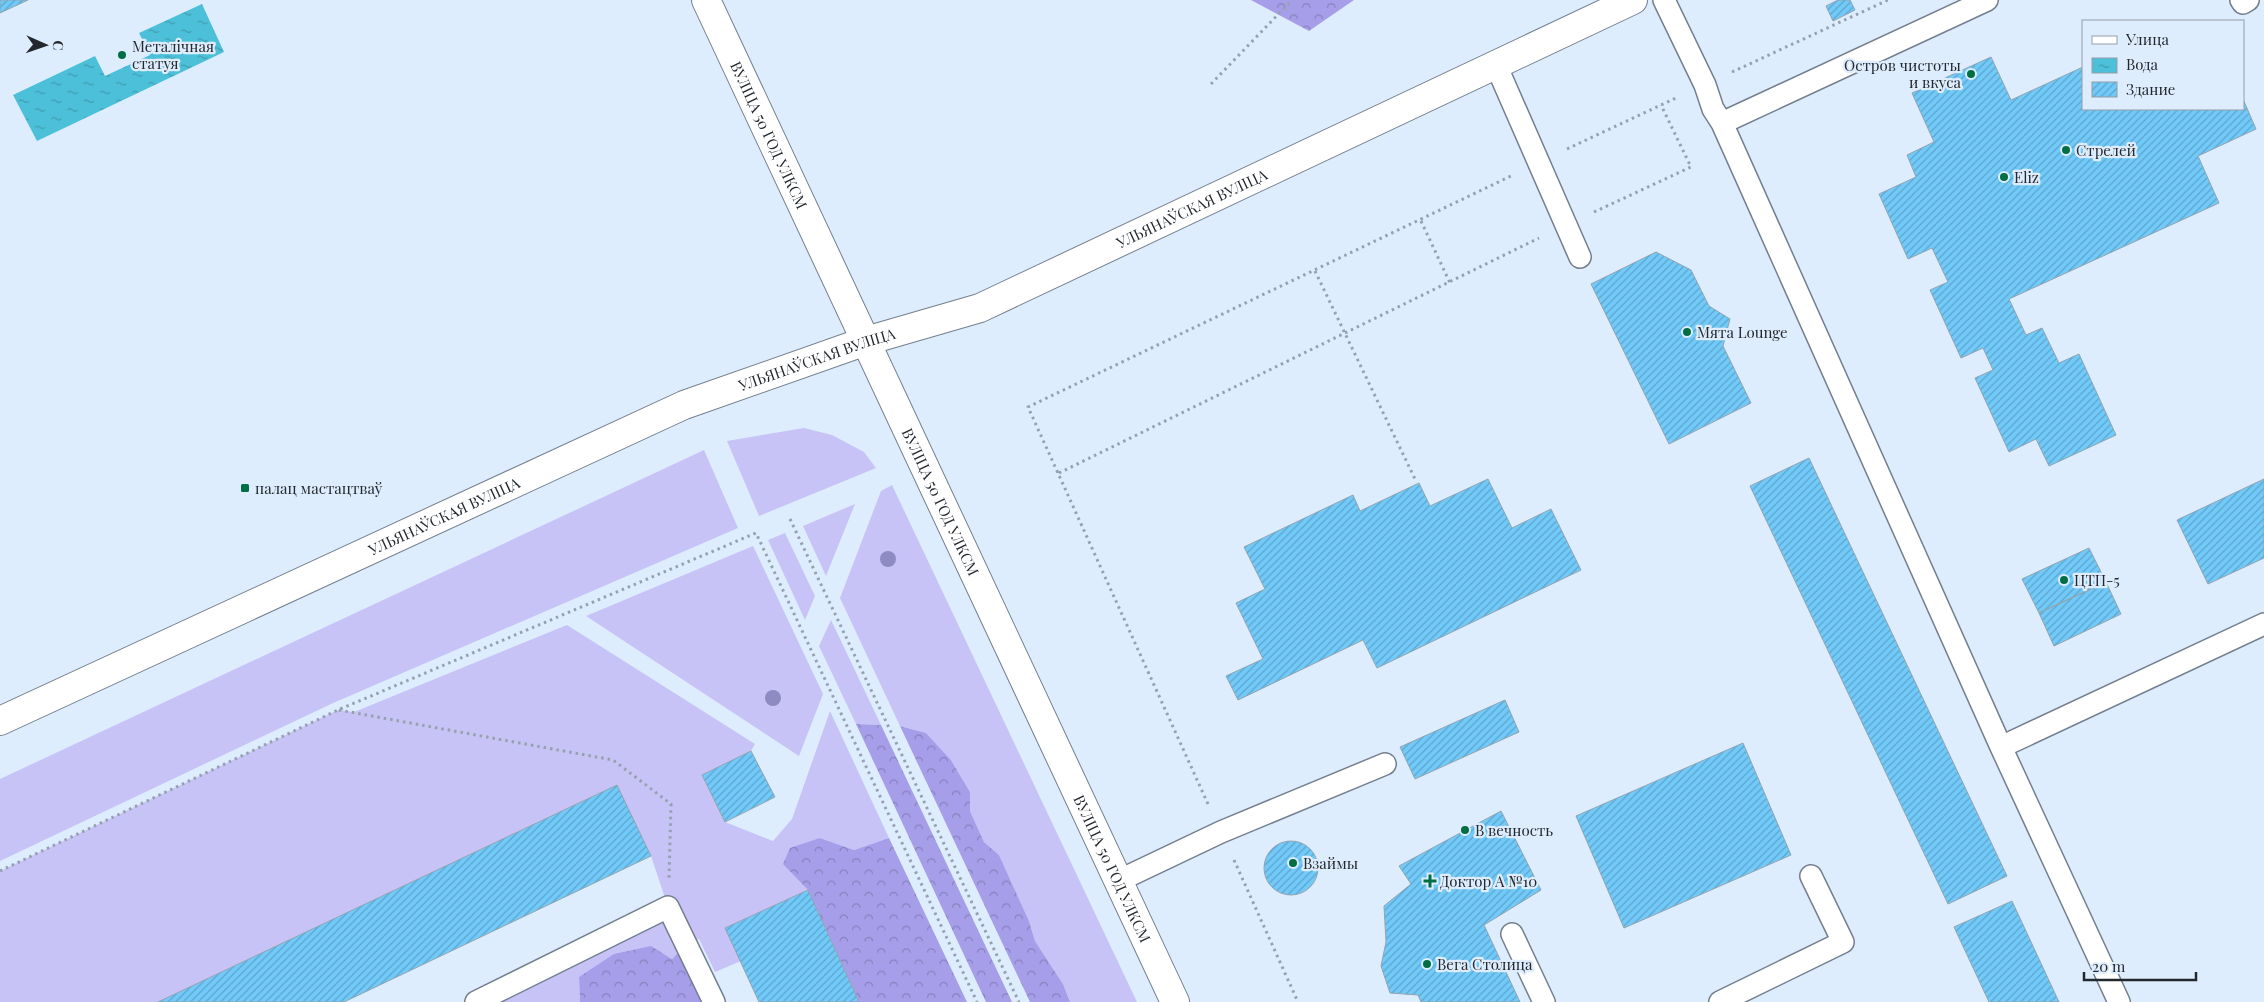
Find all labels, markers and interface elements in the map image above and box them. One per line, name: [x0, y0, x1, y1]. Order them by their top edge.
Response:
north arrow: [20, 20, 70, 70]
legend: [2082, 20, 2244, 110]
text: Улица: [2125, 29, 2169, 49]
place label: Металічная статуя: [132, 36, 214, 73]
text: С: [49, 40, 68, 51]
marker: Металічная статуя: [116, 49, 128, 61]
text: Вода: [2126, 54, 2159, 74]
place label: Остров чистоты и вкуса: [1844, 55, 1962, 92]
street label: ВУЛІЦА 50 ГОД УЛКСМ: [726, 58, 812, 212]
marker: Остров чистоты и вкуса: [1965, 68, 1977, 80]
text: Здание: [2126, 79, 2175, 99]
place label: Стрелей: [2076, 140, 2136, 160]
marker: Стрелей: [2060, 144, 2072, 156]
street label: УЛЬЯНАЎСКАЯ ВУЛІЦА: [1112, 164, 1271, 253]
place label: Eliz: [2014, 167, 2039, 187]
marker: Eliz: [1998, 171, 2010, 183]
place label: Мята Lounge: [1697, 322, 1788, 342]
street label: УЛЬЯНАЎСКАЯ ВУЛІЦА: [735, 323, 898, 395]
marker: Мята Lounge: [1681, 326, 1693, 338]
street label: ВУЛІЦА 50 ГОД УЛКСМ: [898, 425, 984, 579]
street label: УЛЬЯНАЎСКАЯ ВУЛІЦА: [364, 472, 523, 560]
place label: палац мастацтваў: [255, 478, 383, 498]
marker: палац мастацтваў: [239, 482, 251, 494]
place label: ЦТП-5: [2074, 570, 2120, 590]
marker: ЦТП-5: [2058, 574, 2070, 586]
street label: ВУЛІЦА 50 ГОД УЛКСМ: [1069, 792, 1156, 946]
place label: В вечность: [1475, 820, 1553, 840]
marker: В вечность: [1459, 824, 1471, 836]
place label: Взаймы: [1303, 853, 1358, 873]
marker: Взаймы: [1287, 857, 1299, 869]
place label: Доктор А №10: [1440, 871, 1537, 891]
marker: Доктор А №10: [1424, 875, 1436, 887]
scale bar: [2084, 950, 2196, 982]
place label: Вега Столица: [1437, 954, 1533, 974]
text: 20 m: [2092, 956, 2126, 976]
marker: Вега Столица: [1421, 958, 1433, 970]

